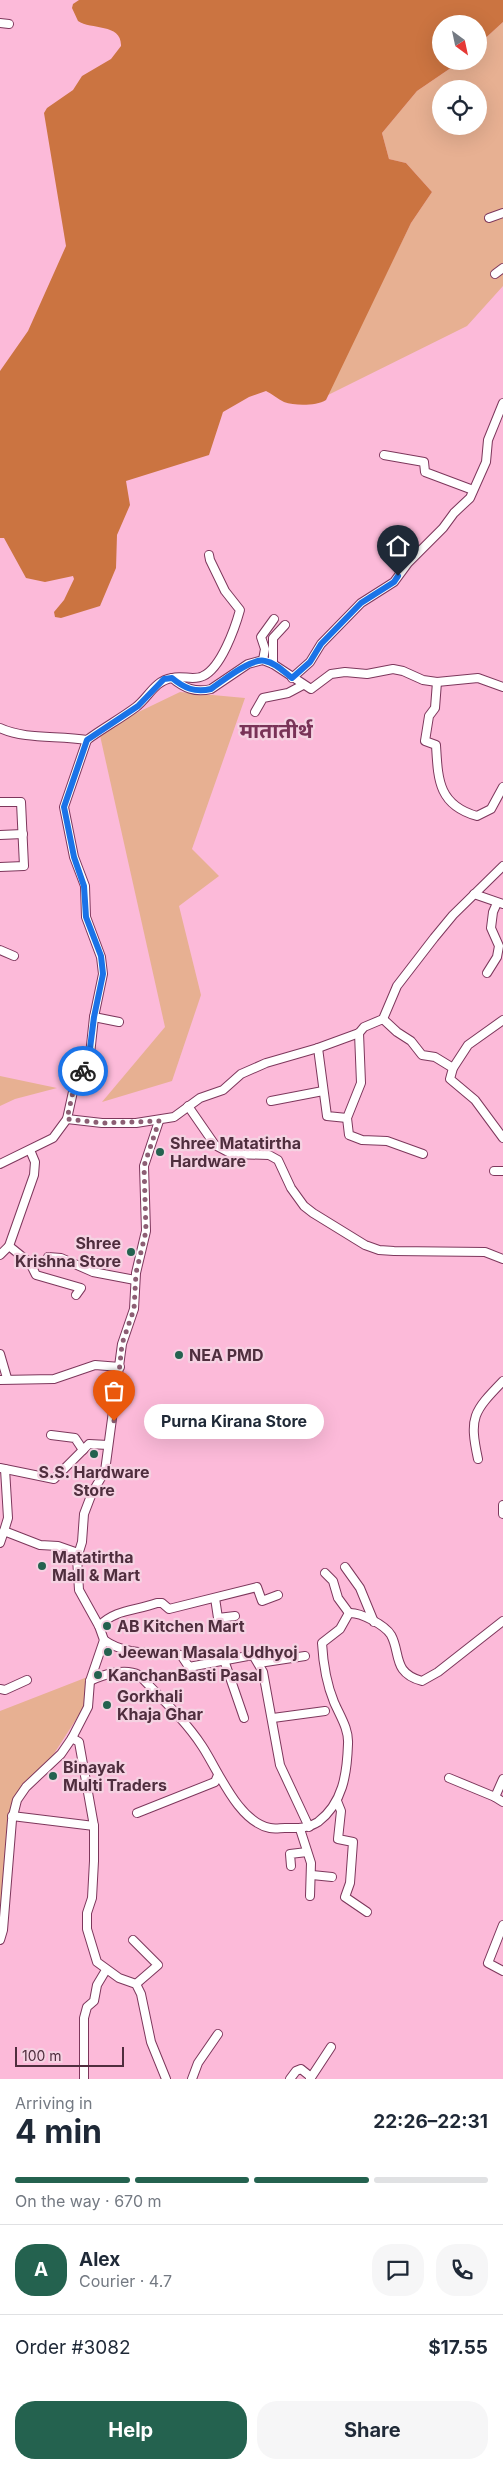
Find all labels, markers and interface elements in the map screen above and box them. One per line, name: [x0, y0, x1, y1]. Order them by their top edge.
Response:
north arrow: [432, 15, 488, 70]
map controls: [432, 15, 487, 135]
button: locate: [432, 80, 487, 135]
pin: [377, 525, 419, 576]
icon: home: [384, 532, 412, 560]
district label: मातातीर्थ: [239, 718, 314, 743]
courier: [58, 1046, 108, 1096]
icon: bike: [69, 1057, 97, 1085]
place label: Shree Matatirtha Hardware: [170, 1133, 301, 1171]
marker: Shree Matatirtha Hardware: [154, 1146, 166, 1158]
place label: Shree Krishna Store: [15, 1233, 121, 1271]
marker: Shree Krishna Store: [125, 1246, 137, 1258]
place label: NEA PMD: [189, 1345, 263, 1365]
marker: NEA PMD: [173, 1349, 185, 1361]
pin: [93, 1370, 135, 1421]
icon: bag: [100, 1377, 128, 1405]
callout: Purna Kirana Store: [144, 1404, 324, 1438]
text: Purna Kirana Store: [161, 1411, 307, 1431]
marker: S.S. Hardware Store: [88, 1448, 100, 1460]
place label: S.S. Hardware Store: [39, 1462, 149, 1500]
place label: Matatirtha Mall & Mart: [52, 1547, 140, 1585]
marker: Matatirtha Mall & Mart: [36, 1560, 48, 1572]
place label: AB Kitchen Mart: [117, 1616, 245, 1636]
marker: AB Kitchen Mart: [101, 1620, 113, 1632]
place label: Jeewan Masala Udhyoj: [118, 1642, 298, 1662]
marker: Jeewan Masala Udhyoj: [102, 1646, 114, 1658]
place label: KanchanBasti Pasal: [108, 1665, 262, 1685]
marker: KanchanBasti Pasal: [92, 1669, 104, 1681]
place label: Gorkhali Khaja Ghar: [117, 1686, 203, 1724]
marker: Gorkhali Khaja Ghar: [101, 1699, 113, 1711]
place label: Binayak Multi Traders: [63, 1757, 167, 1795]
marker: Binayak Multi Traders: [47, 1770, 59, 1782]
scale bar: [15, 2044, 124, 2067]
text: 100 m: [22, 2047, 62, 2064]
text: Arriving in: [15, 2093, 92, 2113]
text: 22:26–22:31: [373, 2110, 488, 2133]
text: 4 min: [15, 2112, 102, 2151]
text: On the way · 670 m: [15, 2191, 162, 2211]
button: chat: [372, 2244, 424, 2296]
button: phone: [436, 2244, 488, 2296]
text: Alex: [79, 2248, 120, 2271]
text: A: [34, 2258, 48, 2281]
text: Courier · 4.7: [79, 2271, 172, 2291]
text: Order #3082: [15, 2336, 131, 2359]
text: $17.55: [428, 2336, 488, 2359]
button: Help: [15, 2401, 247, 2459]
button: Share: [257, 2401, 488, 2459]

